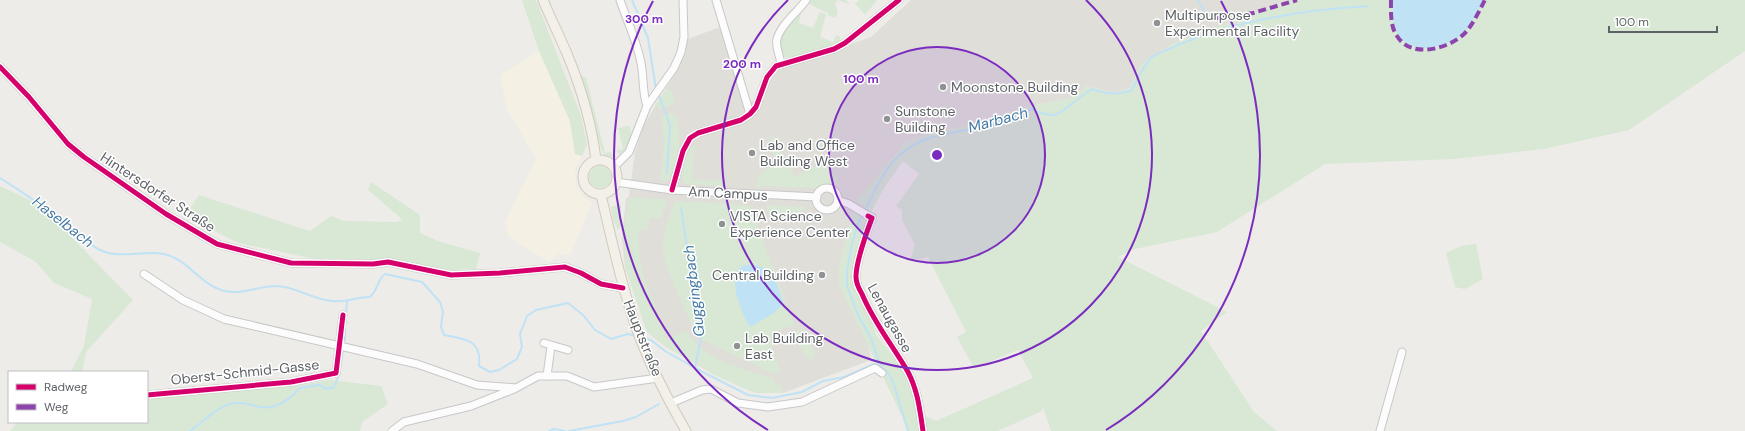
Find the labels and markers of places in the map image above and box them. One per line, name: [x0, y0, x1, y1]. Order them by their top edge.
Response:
place label: Multipurpose Experimental Facility: [1165, 6, 1299, 40]
marker: Multipurpose Experimental Facility: [1152, 18, 1162, 28]
place label: Moonstone Building: [951, 78, 1079, 96]
marker: Moonstone Building: [938, 82, 948, 92]
place label: Sunstone Building: [895, 102, 956, 136]
marker: Sunstone Building: [882, 114, 892, 124]
place label: Lab and Office Building West: [760, 136, 855, 170]
marker: Lab and Office Building West: [747, 148, 757, 158]
centre of rings: [930, 148, 944, 162]
place label: VISTA Science Experience Center: [730, 207, 850, 241]
marker: VISTA Science Experience Center: [717, 219, 727, 229]
place label: Central Building: [712, 266, 814, 284]
marker: Central Building: [817, 270, 827, 280]
place label: Lab Building East: [745, 329, 824, 363]
marker: Lab Building East: [732, 341, 742, 351]

